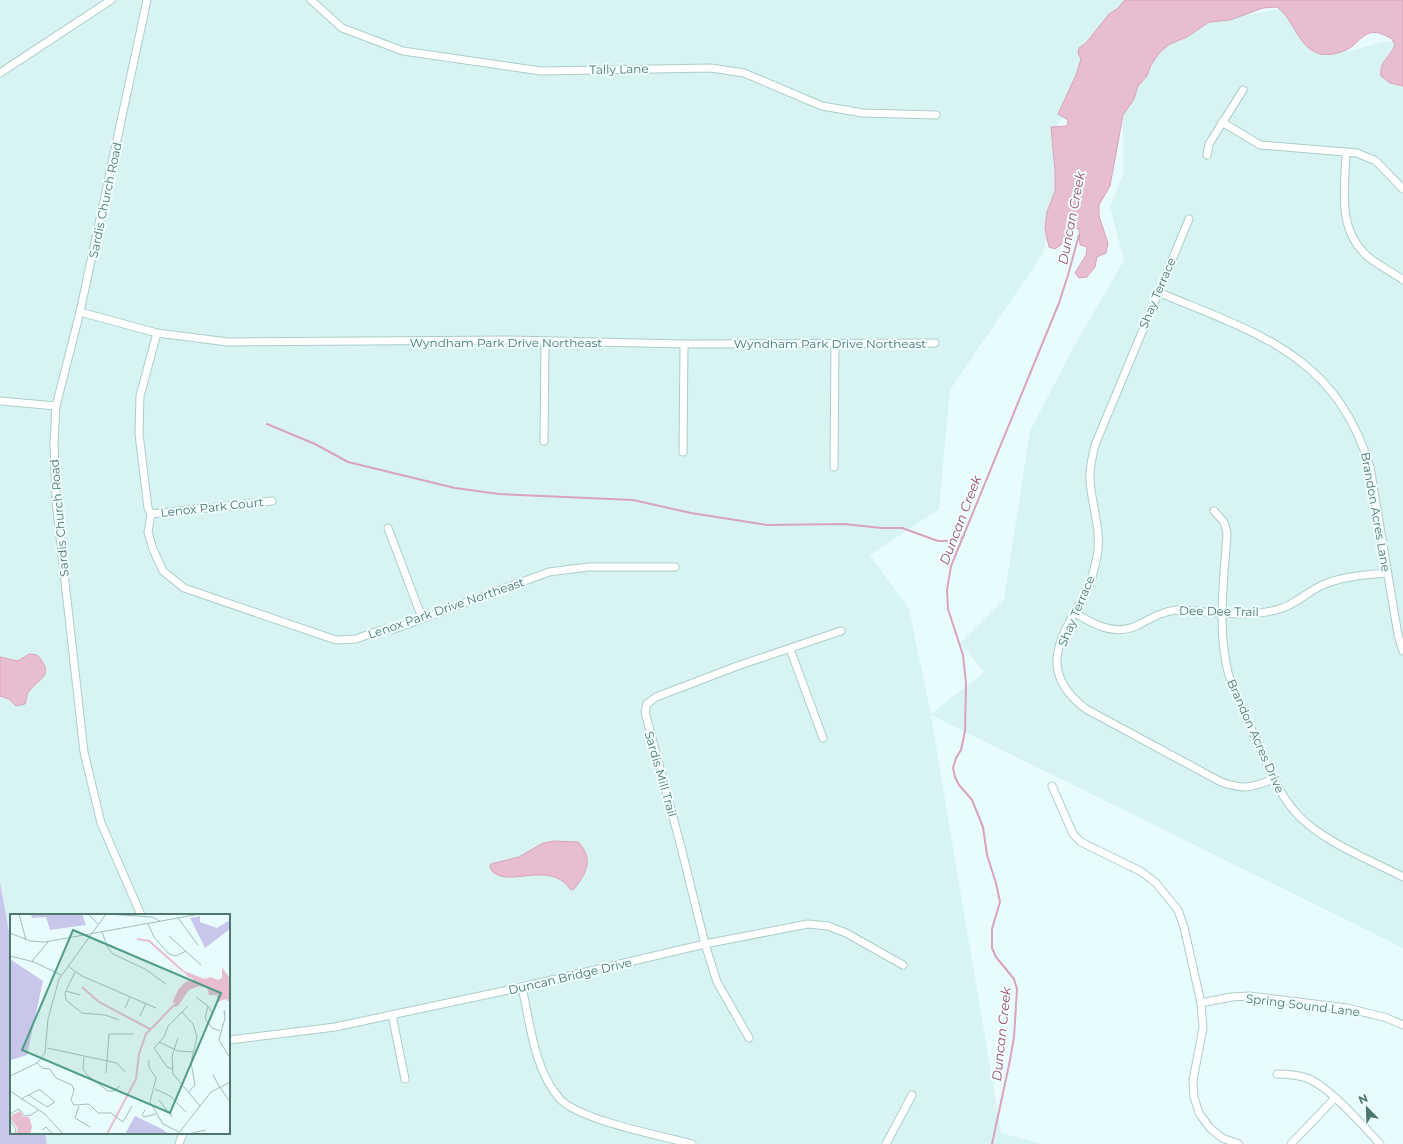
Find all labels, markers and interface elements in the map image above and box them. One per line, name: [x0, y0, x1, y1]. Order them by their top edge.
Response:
street label: Tally Lane: [589, 61, 649, 77]
street label: Sardis Church Road: [85, 141, 125, 259]
water label: Duncan Creek: [1054, 169, 1088, 266]
street label: Shay Terrace: [1135, 255, 1179, 331]
street label: Wyndham Park Drive Northeast: [410, 335, 602, 350]
street label: Wyndham Park Drive Northeast: [734, 336, 926, 351]
street label: Brandon Acres Lane: [1358, 451, 1394, 573]
street label: Sardis Church Road: [46, 459, 72, 577]
water label: Duncan Creek: [936, 472, 985, 567]
street label: Lenox Park Court: [160, 494, 264, 520]
street label: Shay Terrace: [1054, 573, 1098, 649]
street label: Lenox Park Drive Northeast: [366, 574, 526, 642]
street label: Dee Dee Trail: [1179, 603, 1259, 619]
street label: Brandon Acres Drive: [1224, 677, 1288, 795]
street label: Sardis Mill Trail: [642, 729, 680, 819]
inset map: [10, 914, 230, 1134]
street label: Duncan Bridge Drive: [507, 954, 633, 998]
water label: Duncan Creek: [988, 985, 1014, 1082]
street label: Spring Sound Lane: [1245, 991, 1361, 1019]
north arrow: [1347, 1088, 1387, 1128]
text: N: [1356, 1091, 1370, 1107]

